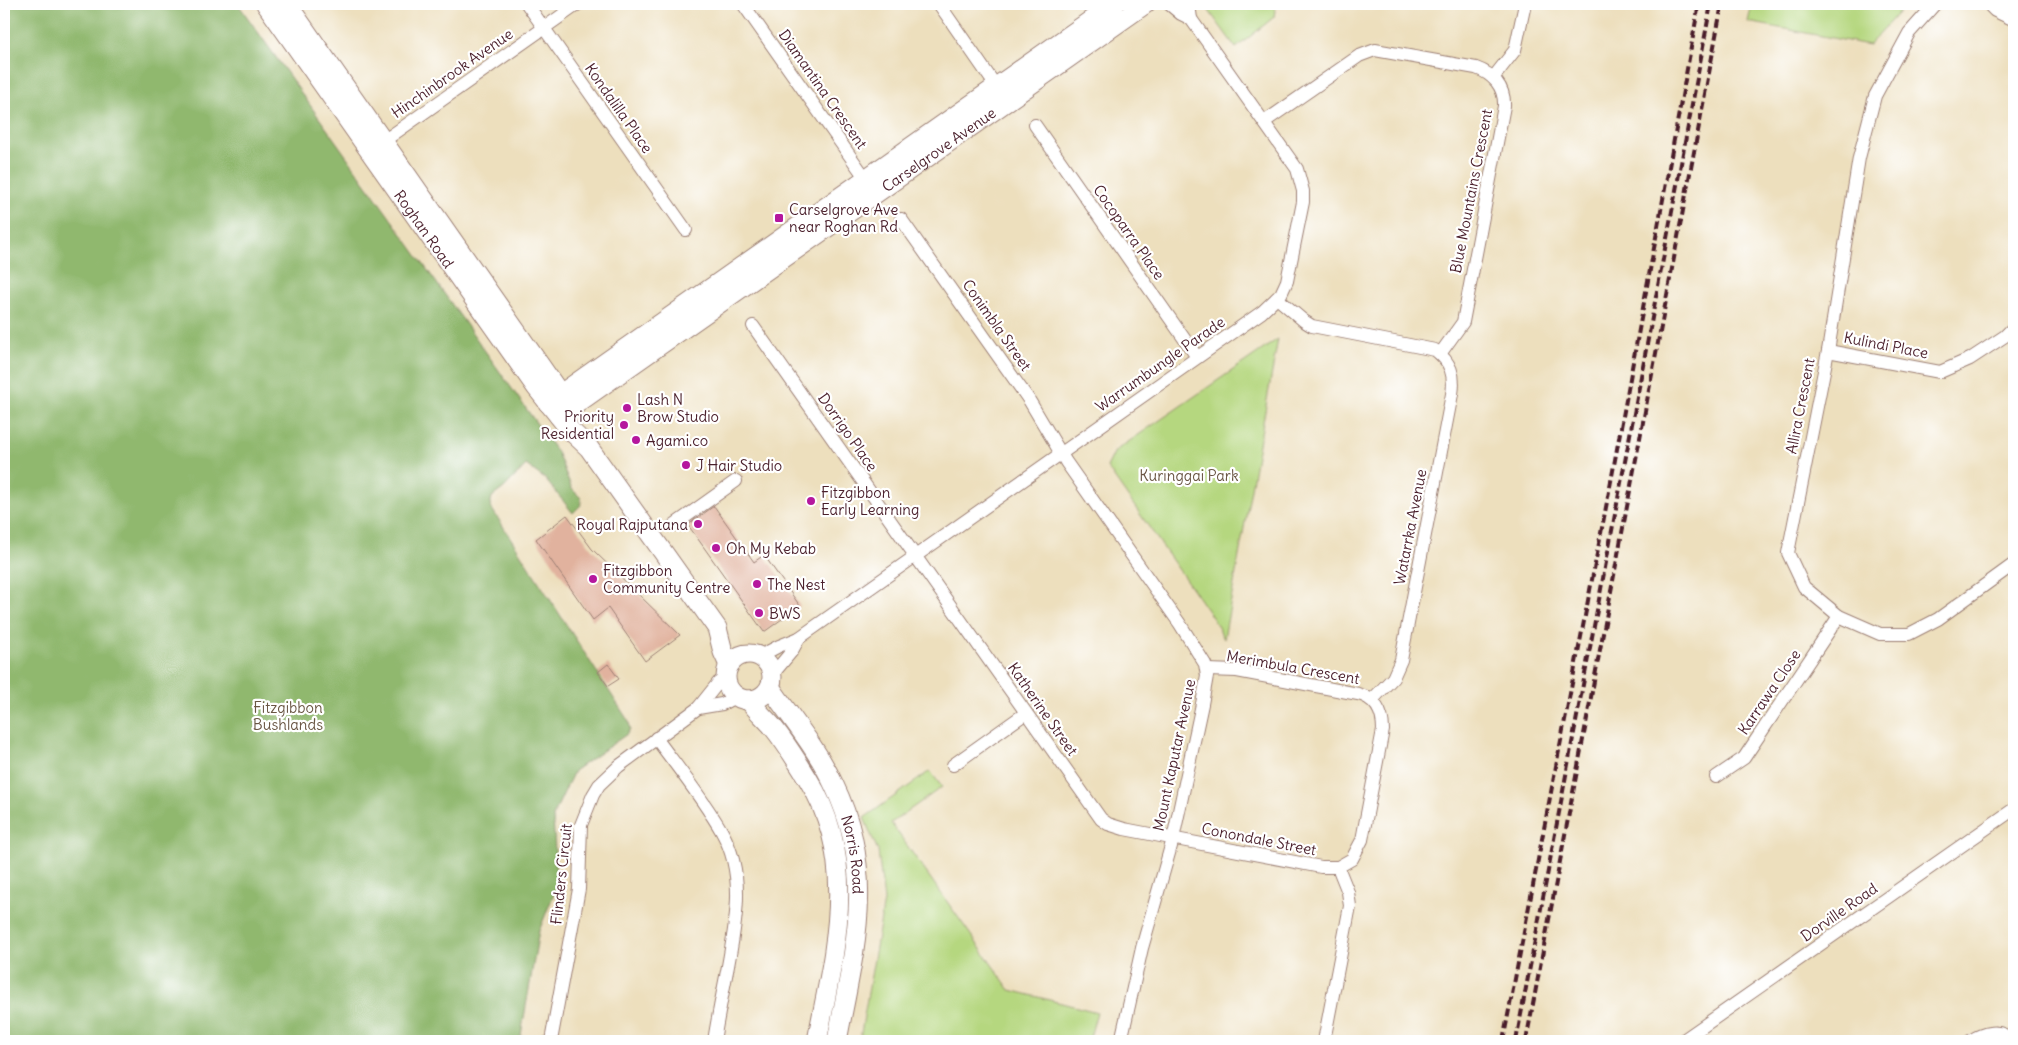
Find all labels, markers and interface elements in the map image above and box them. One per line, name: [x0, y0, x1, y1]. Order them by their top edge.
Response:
street label: Hinchinbrook Avenue: [388, 24, 516, 122]
street label: Diamantina Crescent: [775, 26, 871, 152]
street label: Kondalilla Place: [581, 59, 657, 157]
street label: Carselgrove Avenue: [878, 103, 999, 196]
street label: Blue Mountains Crescent: [1446, 107, 1496, 275]
street label: Cocoparra Place: [1089, 181, 1169, 283]
street label: Roghan Road: [390, 186, 459, 272]
place label: Carselgrove Ave near Roghan Rd: [789, 200, 898, 236]
marker: Carselgrove Ave near Roghan Rd: [773, 212, 785, 224]
street label: Conimbla Street: [958, 276, 1036, 374]
street label: Warrumbungle Parade: [1092, 312, 1228, 416]
street label: Kulindi Place: [1842, 328, 1930, 362]
street label: Allira Crescent: [1781, 356, 1819, 456]
street label: Dorrigo Place: [814, 389, 882, 475]
place label: Lash N Brow Studio: [637, 390, 719, 426]
marker: Lash N Brow Studio: [621, 402, 633, 414]
place label: Priority Residential: [541, 407, 614, 443]
marker: Priority Residential: [618, 419, 630, 431]
place label: Agami.co: [646, 431, 708, 450]
marker: Agami.co: [630, 434, 642, 446]
place label: J Hair Studio: [696, 456, 782, 475]
marker: J Hair Studio: [680, 459, 692, 471]
park label: Kuringgai Park: [1139, 466, 1239, 485]
street label: Watarrka Avenue: [1389, 468, 1431, 586]
place label: Fitzgibbon Early Learning: [821, 483, 919, 519]
marker: Fitzgibbon Early Learning: [805, 495, 817, 507]
place label: Royal Rajputana: [577, 515, 688, 534]
marker: Royal Rajputana: [692, 518, 704, 530]
place label: Oh My Kebab: [726, 539, 816, 558]
marker: Oh My Kebab: [710, 542, 722, 554]
place label: Fitzgibbon Community Centre: [603, 561, 730, 597]
marker: Fitzgibbon Community Centre: [587, 573, 599, 585]
place label: The Nest: [767, 575, 825, 594]
marker: The Nest: [751, 578, 763, 590]
place label: BWS: [769, 604, 801, 623]
marker: BWS: [753, 607, 765, 619]
street label: Merimbula Crescent: [1225, 646, 1361, 688]
street label: Karrawa Close: [1733, 646, 1805, 738]
street label: Katherine Street: [1004, 659, 1082, 759]
street label: Mount Kaputar Avenue: [1149, 677, 1199, 833]
park label: Fitzgibbon Bushlands: [253, 698, 323, 734]
street label: Norris Road: [837, 813, 868, 894]
street label: Conondale Street: [1200, 819, 1318, 859]
street label: Flinders Circuit: [546, 823, 576, 925]
street label: Dorville Road: [1797, 878, 1881, 945]

